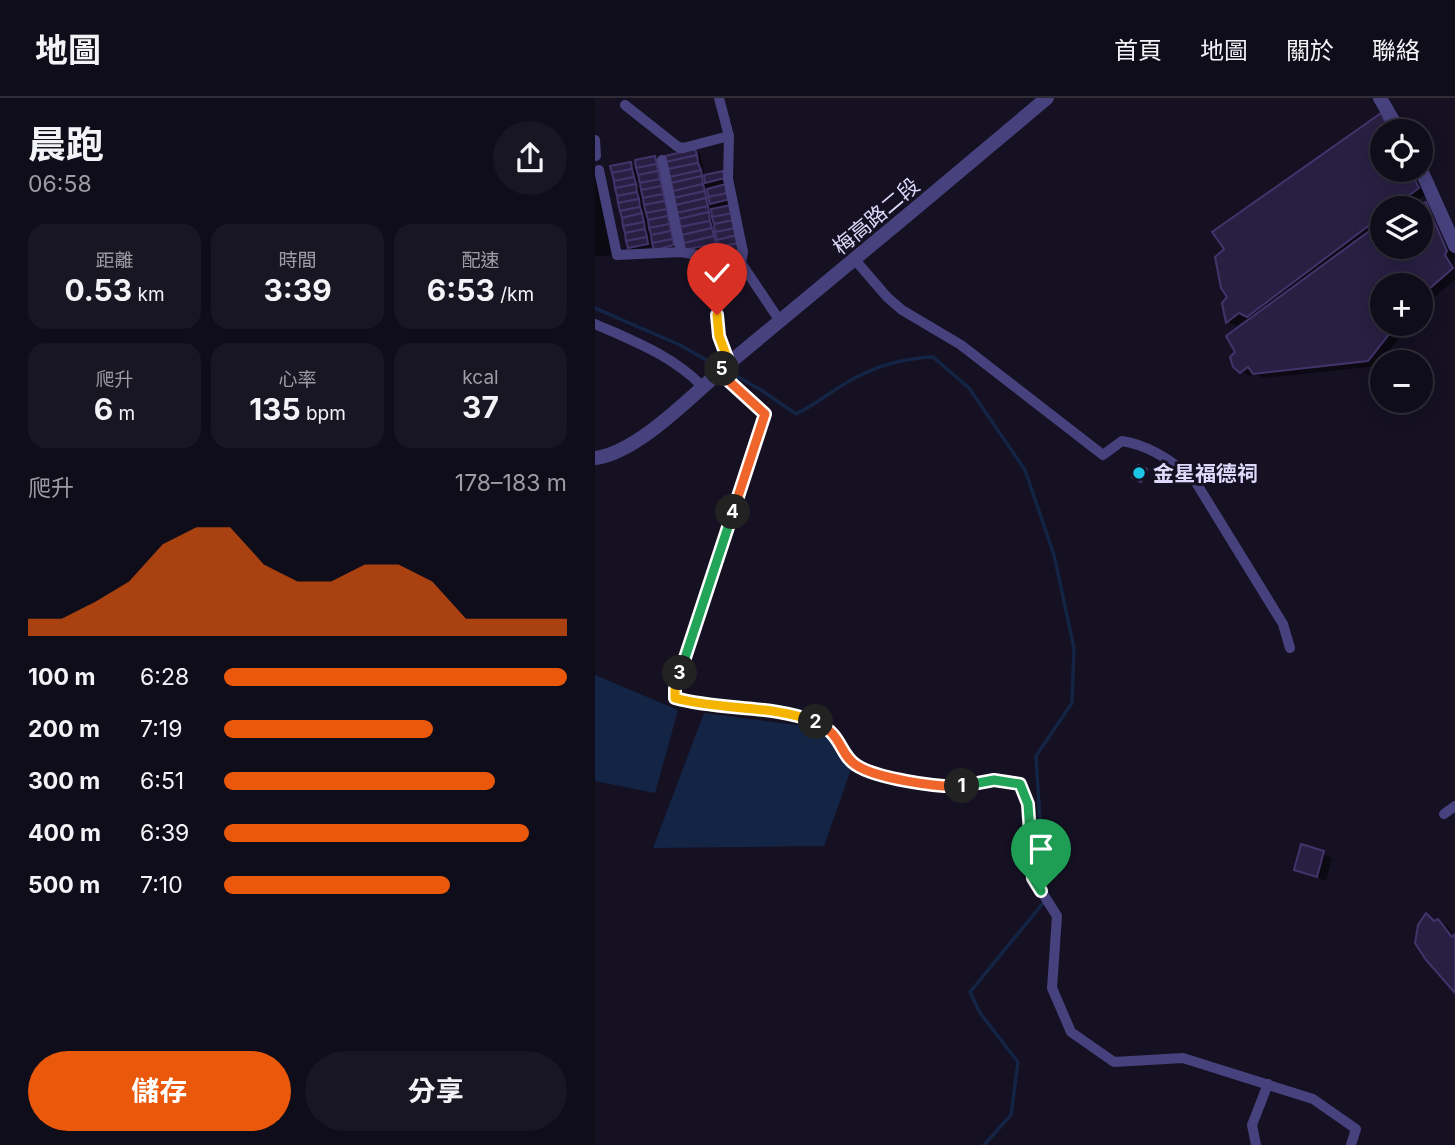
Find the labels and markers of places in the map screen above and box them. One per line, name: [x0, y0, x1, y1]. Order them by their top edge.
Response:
pin: [687, 243, 747, 315]
pin: 5: [705, 352, 739, 386]
place label: 金星福德祠: [1153, 461, 1258, 486]
marker: 金星福德祠: [1131, 465, 1147, 481]
pin: 4: [715, 494, 751, 530]
pin: 3: [663, 656, 697, 690]
pin: 2: [799, 704, 833, 740]
pin: 1: [945, 768, 979, 804]
pin: [1011, 819, 1071, 891]

